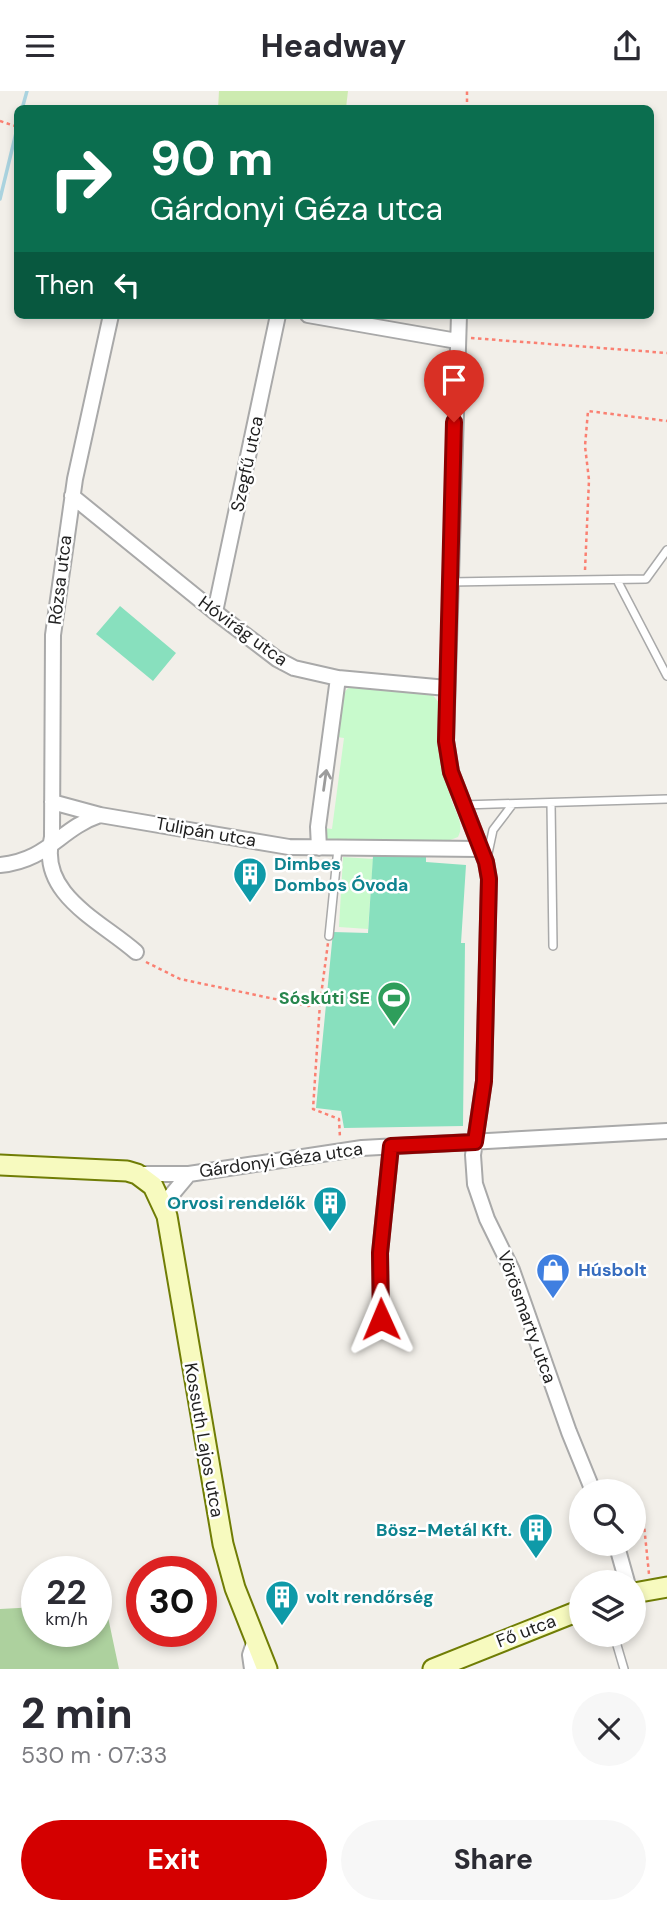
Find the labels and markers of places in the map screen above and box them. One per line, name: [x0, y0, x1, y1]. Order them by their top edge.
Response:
pin: [424, 350, 484, 422]
place label: Dimbes Dombos Óvoda: [274, 852, 408, 897]
building icon: Dimbes Dombos Óvoda: [231, 855, 269, 904]
sports icon: Sóskúti SE: [375, 979, 413, 1028]
place label: Sóskúti SE: [279, 986, 370, 1010]
building icon: Orvosi rendelők: [311, 1184, 349, 1233]
place label: Orvosi rendelők: [167, 1191, 307, 1215]
shop icon: Húsbolt: [534, 1251, 572, 1300]
place label: Húsbolt: [578, 1258, 647, 1282]
building icon: Bösz-Metál Kft.: [517, 1511, 555, 1560]
place label: Bösz-Metál Kft.: [376, 1518, 512, 1542]
building icon: volt rendőrség: [263, 1578, 301, 1627]
place label: volt rendőrség: [306, 1585, 434, 1609]

